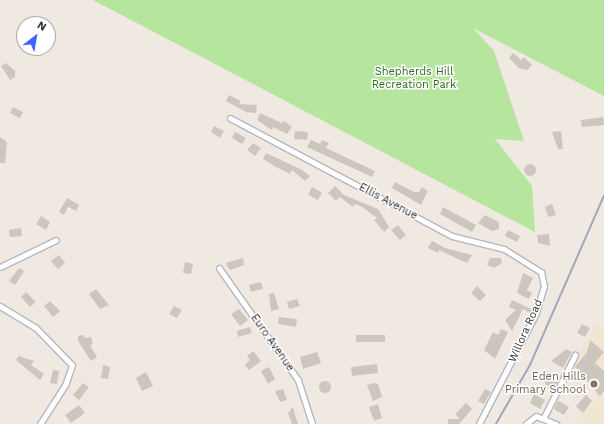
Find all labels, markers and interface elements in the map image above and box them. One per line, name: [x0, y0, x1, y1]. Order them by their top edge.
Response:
north arrow: [16, 16, 56, 56]
text: N: [35, 18, 49, 34]
park label: Shepherds Hill Recreation Park: [372, 66, 456, 92]
street label: Ellis Avenue: [356, 181, 420, 223]
street label: Willora Road: [506, 297, 546, 365]
street label: Euro Avenue: [247, 312, 297, 374]
place label: Eden Hills Primary School: [505, 371, 586, 397]
marker: Eden Hills Primary School: [589, 379, 599, 389]

